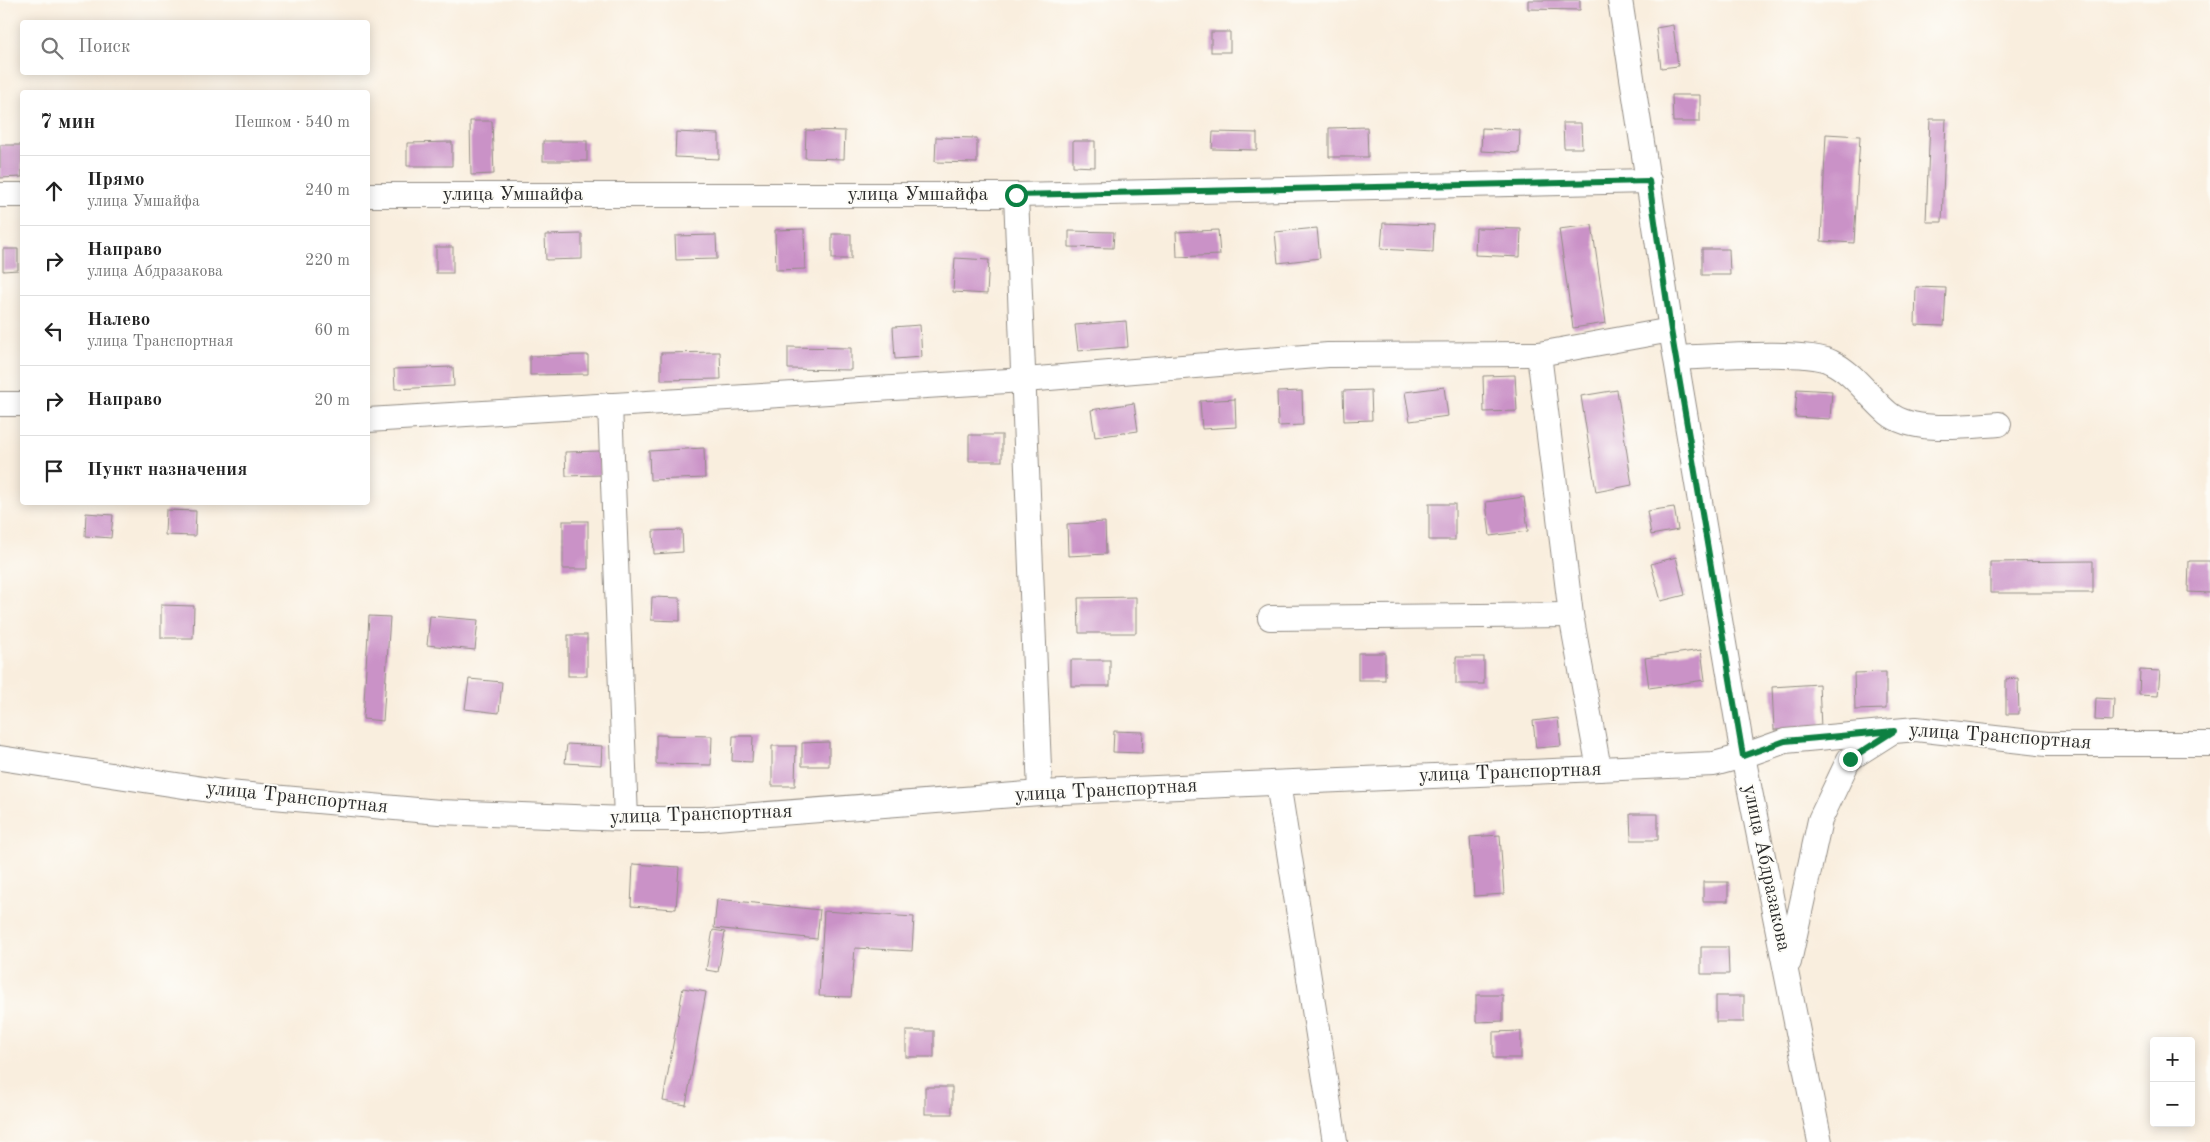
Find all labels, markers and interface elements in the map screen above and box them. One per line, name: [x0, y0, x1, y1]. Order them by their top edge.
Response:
search box: [20, 20, 370, 75]
icon: search: [38, 34, 66, 62]
text: Поиск: [78, 38, 130, 57]
text: 7 мин: [40, 112, 95, 133]
text: Пешком · 540 m: [234, 115, 350, 131]
text: Прямо: [87, 171, 145, 190]
icon: ahead: [40, 177, 68, 205]
text: 240 m: [305, 183, 350, 199]
route start: [1005, 184, 1028, 207]
street label: улица Умшайфа: [443, 185, 584, 205]
street label: улица Умшайфа: [848, 185, 989, 205]
text: улица Умшайфа: [87, 194, 200, 210]
text: Направо: [87, 241, 162, 260]
icon: right: [40, 247, 68, 275]
text: 220 m: [305, 253, 350, 269]
text: улица Абдразакова: [87, 264, 223, 280]
text: Налево: [87, 311, 150, 330]
icon: left: [40, 317, 68, 345]
text: 60 m: [314, 323, 350, 339]
text: улица Транспортная: [87, 334, 233, 350]
icon: right: [40, 387, 68, 415]
text: Направо: [87, 391, 162, 410]
text: 20 m: [314, 393, 350, 409]
icon: arrive: [40, 457, 68, 485]
text: Пункт назначения: [87, 461, 247, 480]
street label: улица Транспортная: [1908, 721, 2092, 753]
route end: [1839, 748, 1862, 771]
street label: улица Транспортная: [1418, 760, 1602, 786]
street label: улица Транспортная: [1014, 776, 1198, 806]
street label: улица Транспортная: [205, 778, 389, 818]
street label: улица Абдразакова: [1739, 783, 1793, 953]
street label: улица Транспортная: [609, 802, 793, 828]
map controls: [2150, 1037, 2195, 1127]
button: +: [2150, 1037, 2195, 1082]
button: −: [2150, 1082, 2195, 1127]

